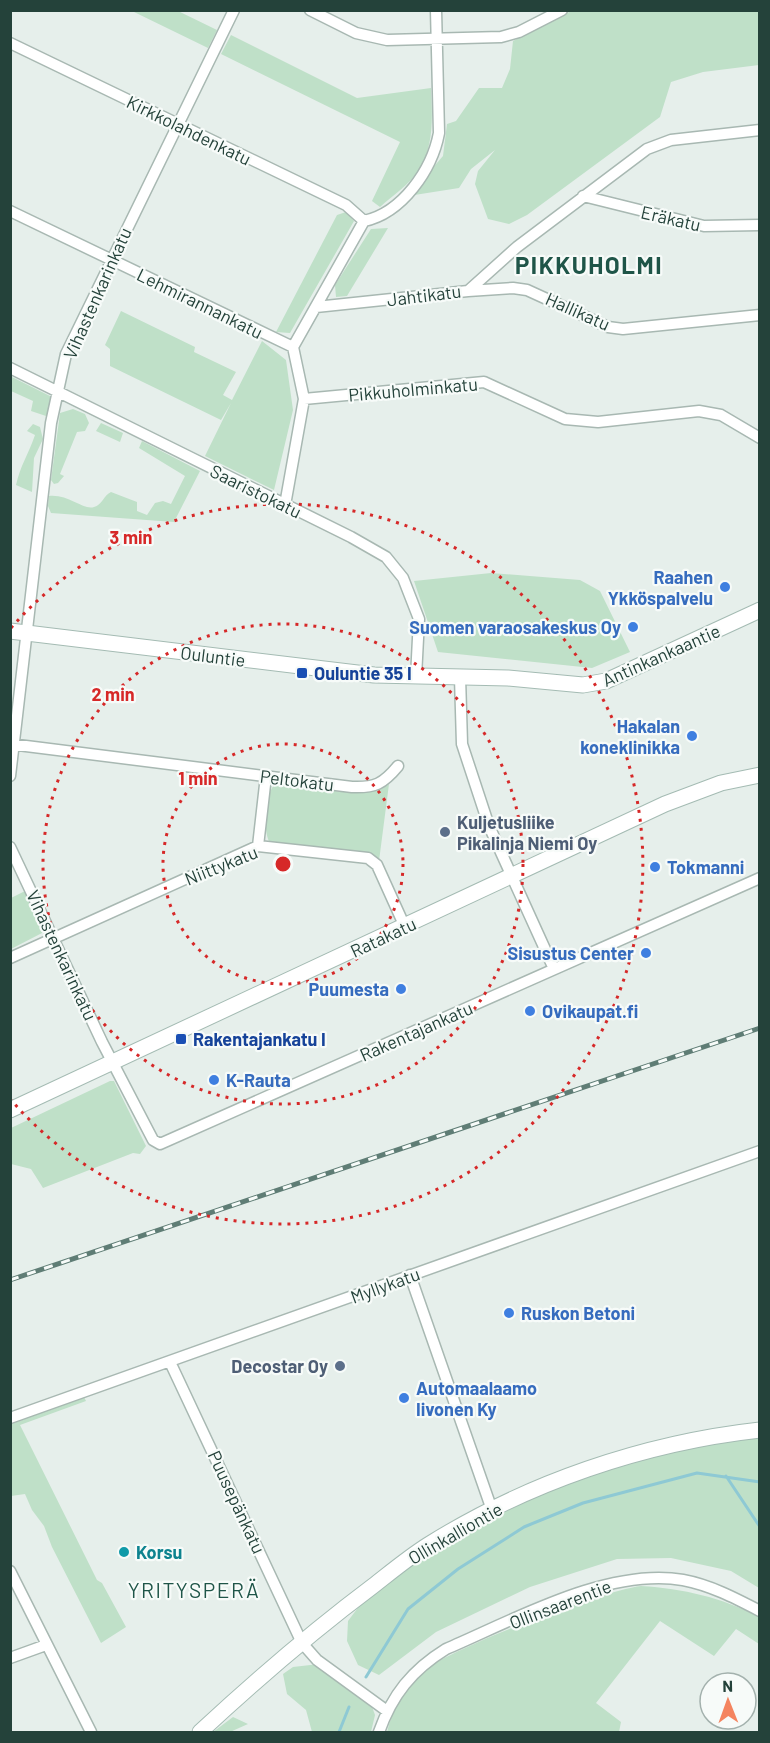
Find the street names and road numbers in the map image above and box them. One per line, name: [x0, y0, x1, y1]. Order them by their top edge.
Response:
street label: Kirkkolahdenkatu: [123, 90, 255, 170]
street label: Eräkatu: [639, 200, 703, 236]
street label: Vihastenkarinkatu: [58, 224, 136, 362]
street label: Lehmirannankatu: [134, 263, 266, 343]
street label: Jahtikatu: [386, 280, 462, 310]
street label: Hallikatu: [542, 287, 614, 335]
street label: Pikkuholminkatu: [347, 372, 479, 406]
street label: Saaristokatu: [207, 459, 305, 523]
street label: Antinkankaantie: [599, 619, 723, 691]
street label: Ouluntie: [179, 641, 247, 671]
street label: Peltokatu: [259, 765, 335, 795]
street label: Niittykatu: [181, 840, 261, 890]
street label: Vihastenkarinkatu: [22, 886, 102, 1024]
street label: Ratakatu: [347, 912, 419, 962]
street label: Rakentajankatu: [356, 996, 476, 1066]
street label: Myllykatu: [347, 1262, 423, 1308]
street label: Puusepänkatu: [204, 1447, 270, 1557]
street label: Ollinkalliontie: [404, 1497, 506, 1569]
street label: Ollinsaarentie: [506, 1574, 614, 1634]

